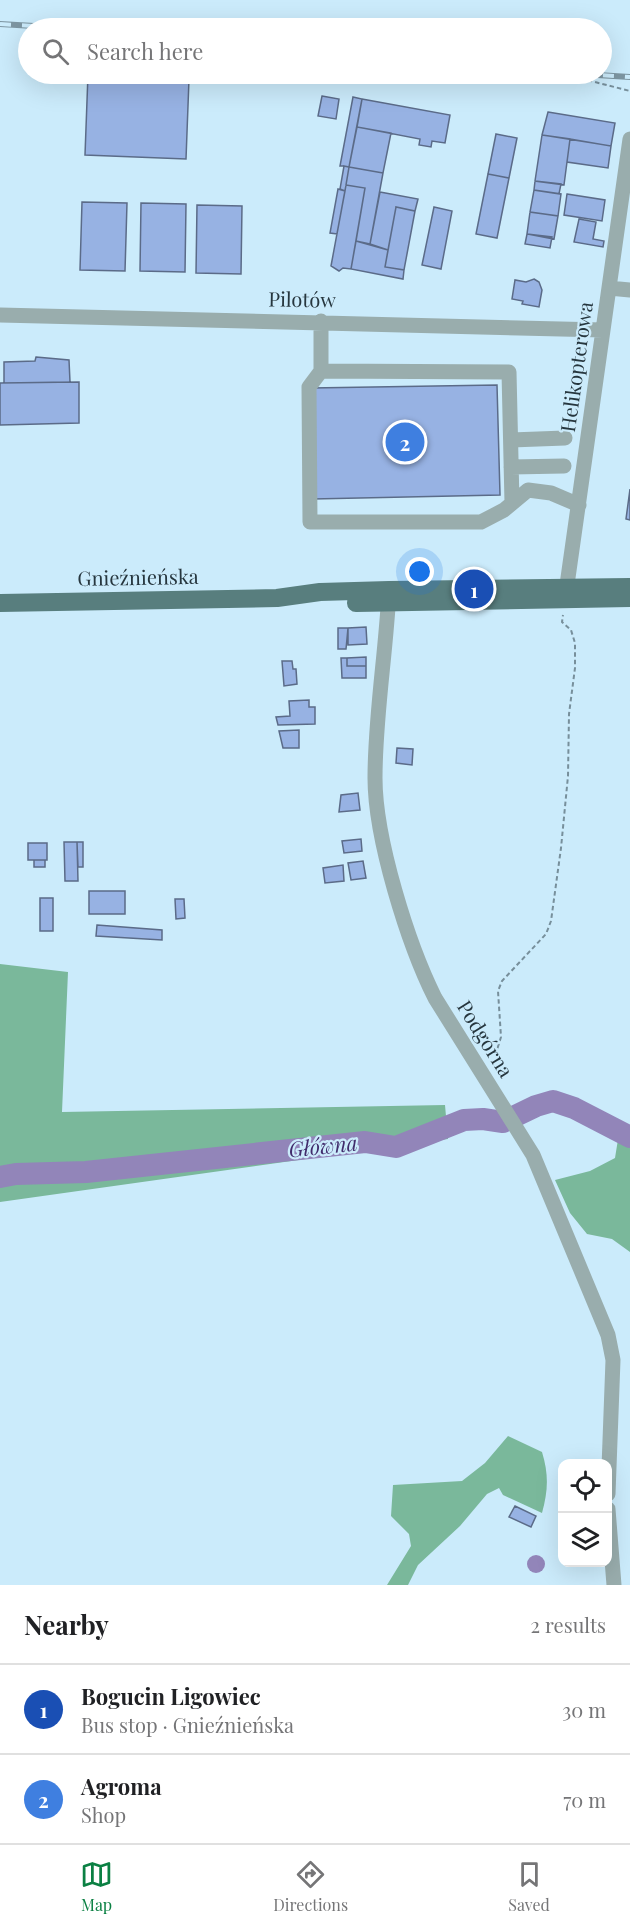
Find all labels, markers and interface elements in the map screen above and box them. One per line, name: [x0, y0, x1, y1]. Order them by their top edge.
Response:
search box: [18, 18, 612, 84]
icon: search: [39, 35, 72, 68]
text: Search here: [87, 36, 203, 66]
street label: Pilotów: [268, 284, 337, 313]
street label: Helikopterowa: [553, 300, 598, 434]
pin: 2: [386, 420, 424, 464]
your location: [405, 557, 434, 586]
street label: Gnieźnieńska: [77, 562, 199, 591]
pin: 1: [454, 566, 494, 612]
street label: Podgórna: [452, 995, 521, 1082]
water label: Główna: [287, 1127, 359, 1163]
map controls: [558, 1459, 612, 1567]
button: locate: [558, 1459, 612, 1513]
button: layers: [558, 1513, 612, 1567]
text: Nearby: [24, 1607, 109, 1642]
text: 2 results: [531, 1611, 606, 1638]
text: Bogucin Ligowiec: [81, 1681, 261, 1711]
text: 1: [40, 1696, 47, 1723]
text: 30 m: [562, 1696, 606, 1723]
text: Bus stop · Gnieźnieńska: [81, 1711, 294, 1738]
text: Agroma: [81, 1771, 162, 1801]
text: 2: [38, 1786, 49, 1813]
text: 70 m: [563, 1786, 606, 1813]
text: Shop: [81, 1801, 126, 1828]
tab: Map: [80, 1858, 113, 1915]
tab: Directions: [273, 1858, 348, 1915]
tab: Saved: [508, 1858, 550, 1915]

